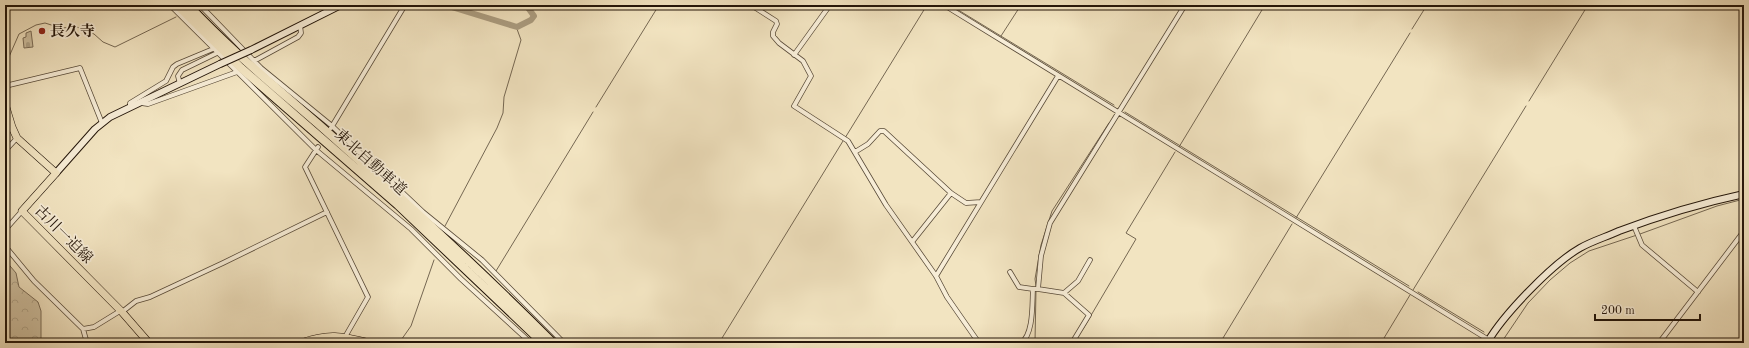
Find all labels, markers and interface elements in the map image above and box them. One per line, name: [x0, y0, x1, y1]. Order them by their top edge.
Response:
place label: 長久寺: [50, 23, 95, 40]
marker: 長久寺: [37, 26, 47, 36]
street label: 東北自動車道: [332, 126, 410, 199]
street label: 古川一迫線: [31, 202, 96, 267]
scale bar: [1595, 296, 1700, 322]
text: 200 m: [1601, 305, 1635, 317]

